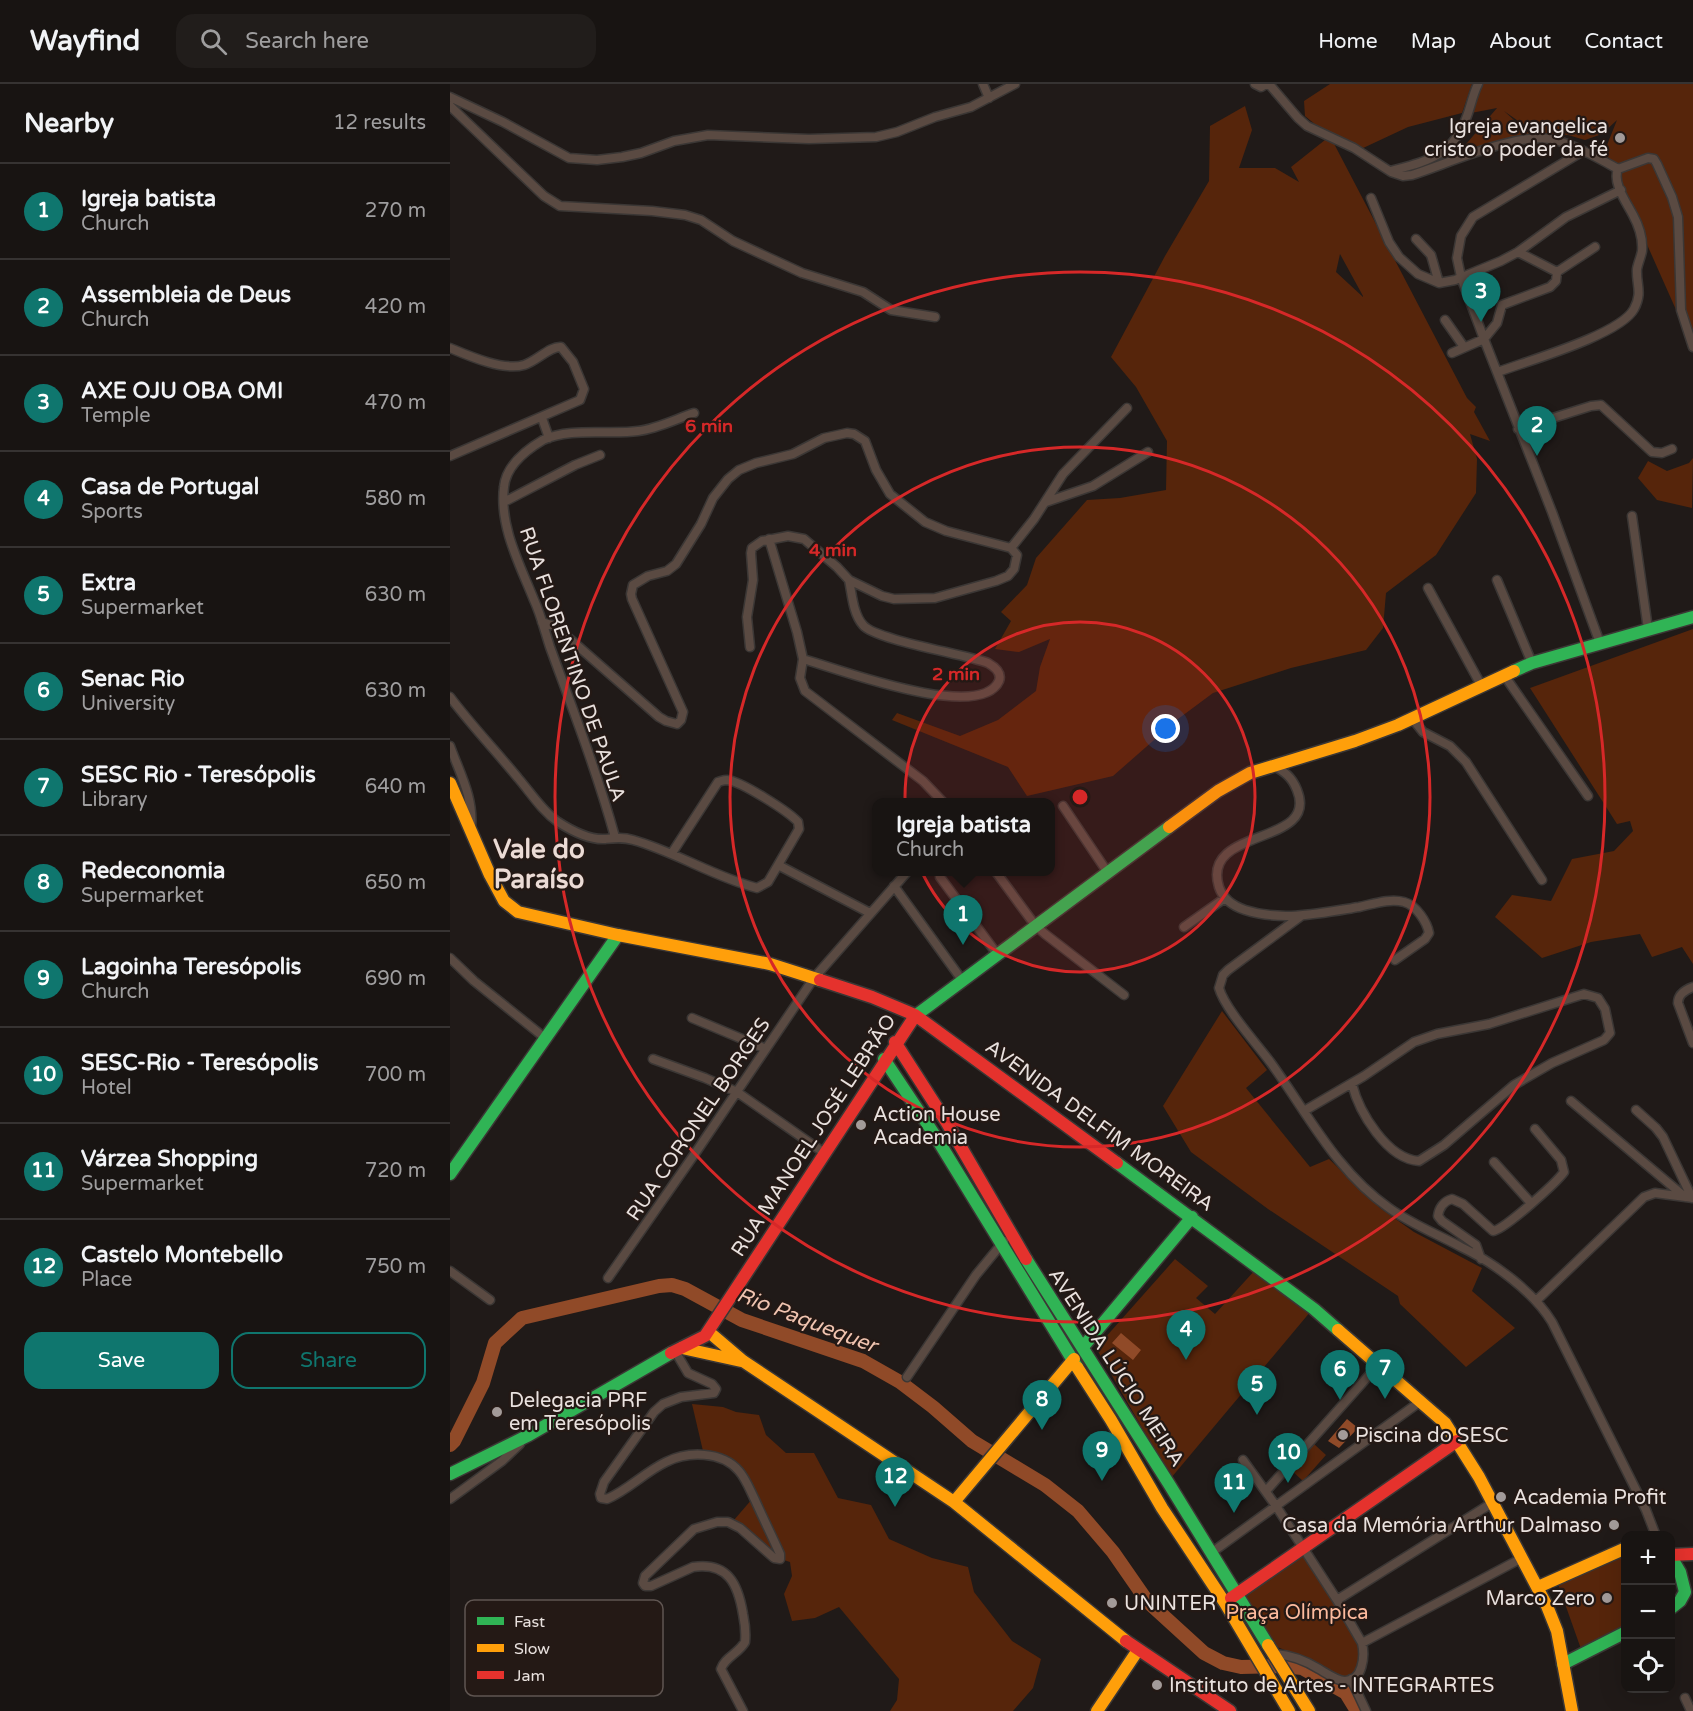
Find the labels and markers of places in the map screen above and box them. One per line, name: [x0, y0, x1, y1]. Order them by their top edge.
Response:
place label: Igreja evangelica cristo o poder da fé: [1424, 115, 1608, 162]
marker: Igreja evangelica cristo o poder da fé: [1613, 131, 1627, 145]
pin: 3: [1462, 272, 1500, 322]
pin: 2: [1518, 406, 1556, 456]
centre of rings: [1070, 787, 1090, 807]
pin: 1: [944, 896, 982, 945]
place label: Action House Academia: [873, 1103, 1001, 1150]
marker: Action House Academia: [854, 1118, 868, 1132]
pin: 4: [1166, 1310, 1206, 1360]
pin: 6: [1320, 1350, 1360, 1400]
pin: 7: [1366, 1350, 1404, 1399]
pin: 5: [1238, 1366, 1276, 1415]
pin: 8: [1022, 1380, 1062, 1430]
place label: Delegacia PRF em Teresópolis: [509, 1389, 651, 1436]
marker: Delegacia PRF em Teresópolis: [490, 1405, 504, 1419]
place label: Piscina do SESC: [1355, 1424, 1508, 1448]
marker: Piscina do SESC: [1336, 1428, 1350, 1442]
pin: 9: [1082, 1432, 1122, 1481]
pin: 10: [1268, 1434, 1308, 1483]
pin: 12: [876, 1458, 914, 1507]
pin: 11: [1214, 1464, 1254, 1513]
place label: Academia Profit: [1513, 1486, 1667, 1510]
marker: Academia Profit: [1494, 1490, 1508, 1504]
place label: Casa da Memória Arthur Dalmaso: [1282, 1514, 1602, 1538]
marker: Casa da Memória Arthur Dalmaso: [1607, 1518, 1621, 1532]
place label: Marco Zero: [1486, 1587, 1595, 1611]
marker: Marco Zero: [1600, 1591, 1614, 1605]
place label: UNINTER: [1124, 1592, 1216, 1616]
marker: UNINTER: [1105, 1596, 1119, 1610]
place label: Instituto de Artes - INTEGRARTES: [1169, 1674, 1494, 1698]
marker: Instituto de Artes - INTEGRARTES: [1150, 1678, 1164, 1692]

